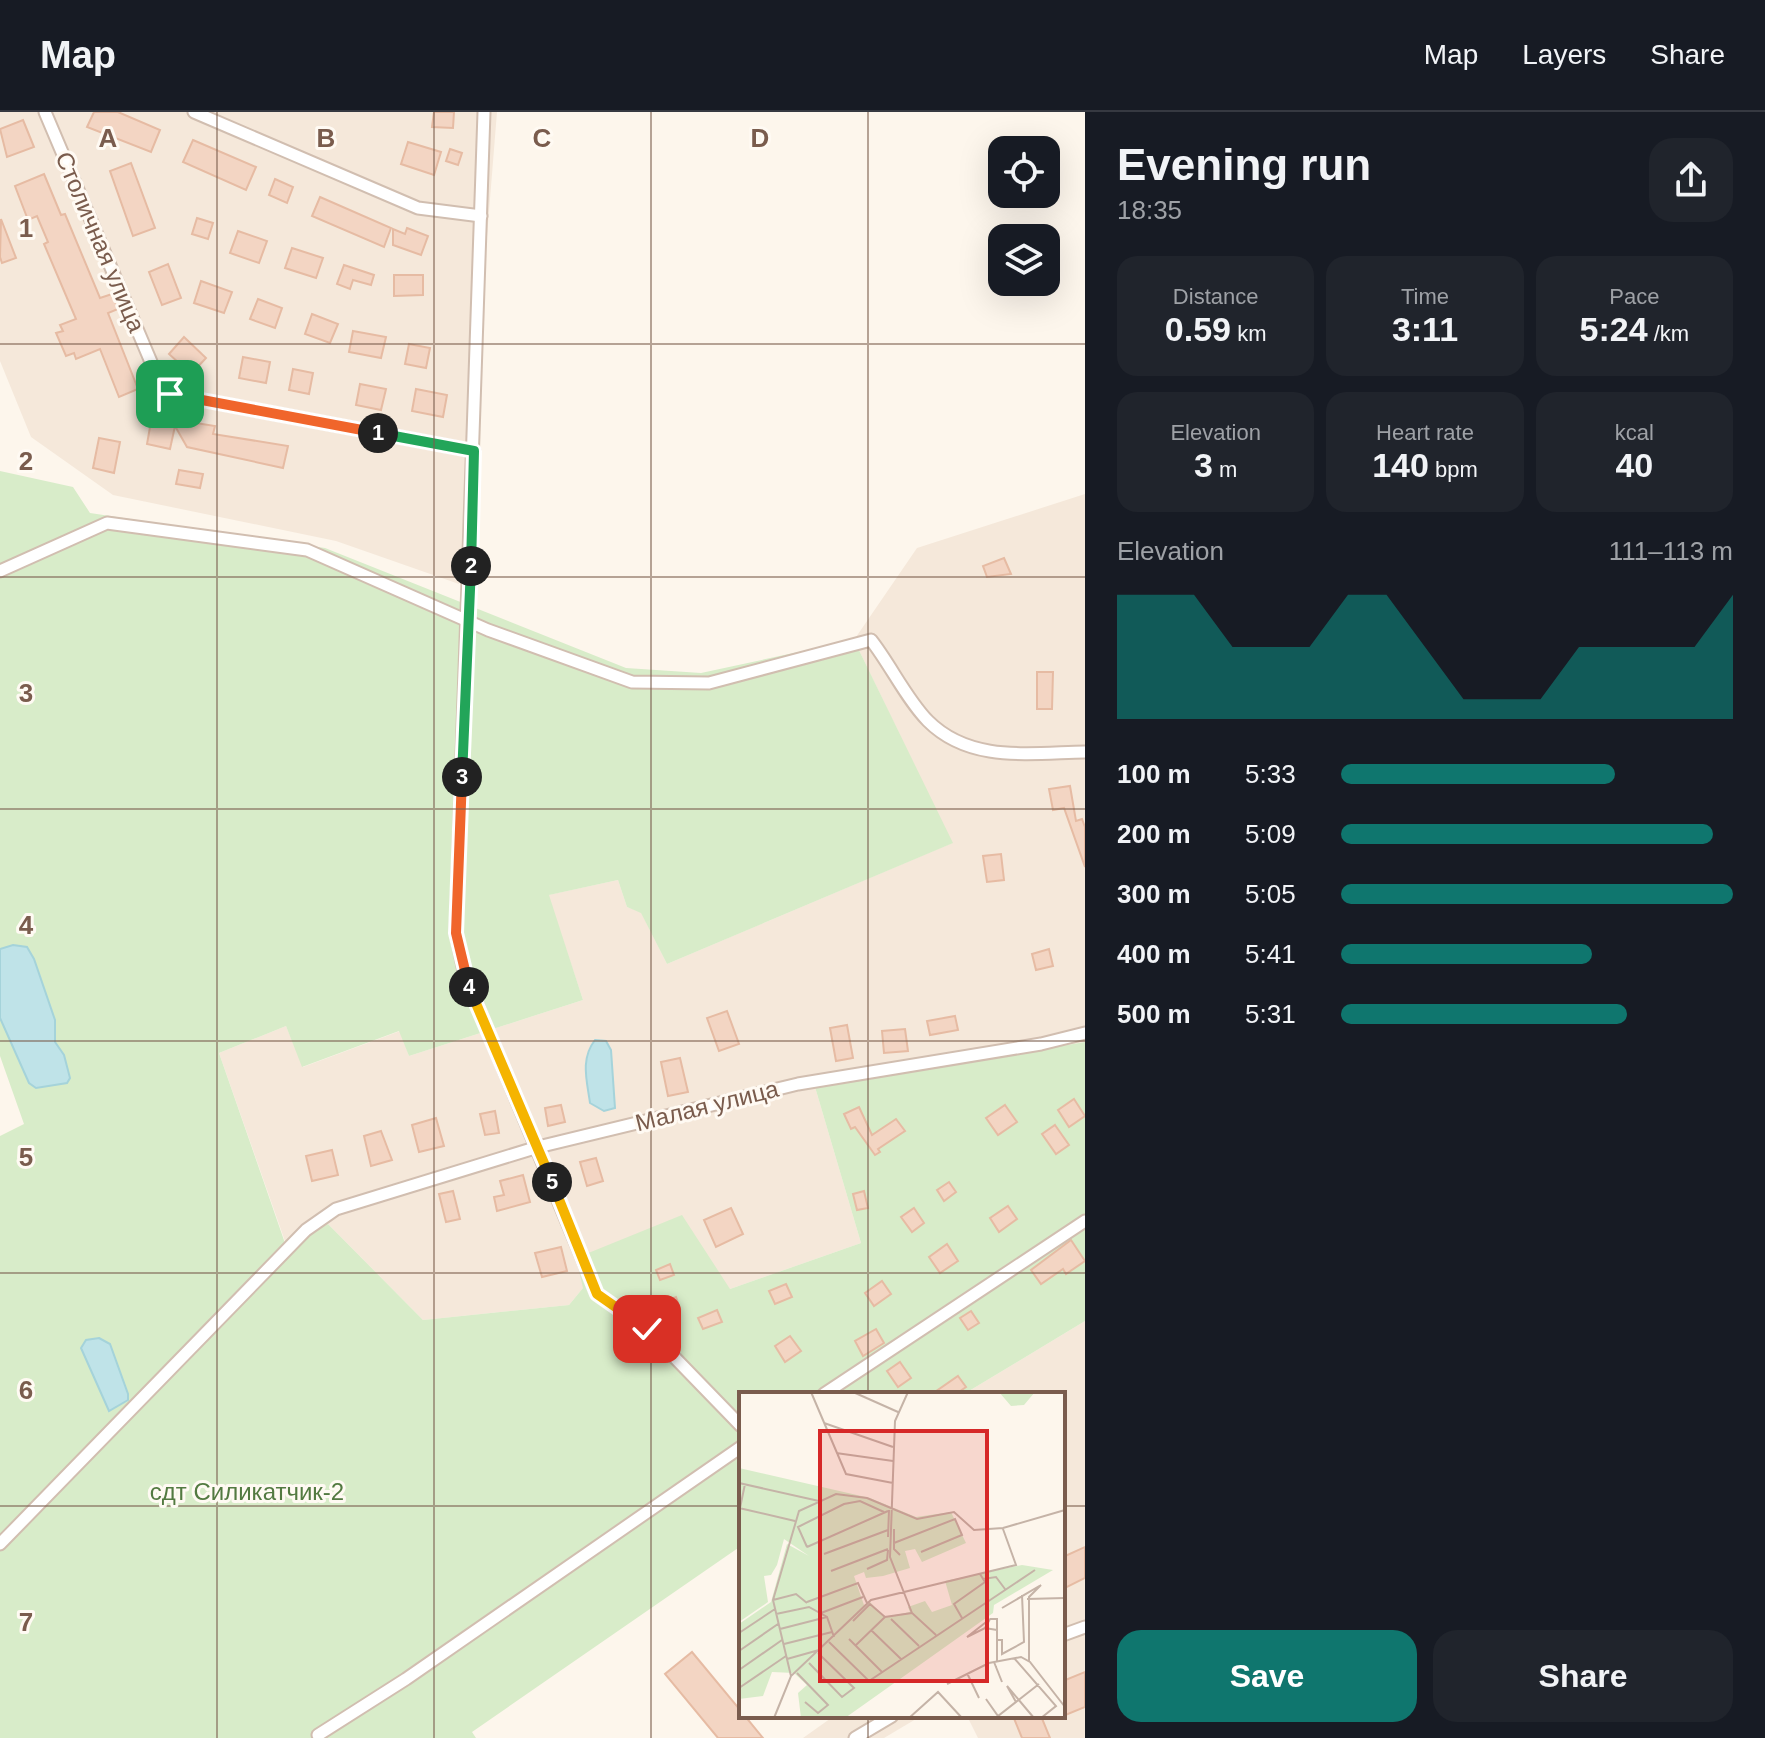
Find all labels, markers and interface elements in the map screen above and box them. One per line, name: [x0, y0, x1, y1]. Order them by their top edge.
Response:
text: Map: [40, 34, 116, 76]
text: Map: [1424, 39, 1478, 70]
text: Layers: [1522, 39, 1606, 70]
text: Share: [1650, 39, 1725, 70]
text: A: [99, 123, 118, 153]
text: B: [317, 123, 335, 153]
text: C: [533, 123, 552, 153]
text: D: [751, 123, 769, 153]
map controls: [988, 136, 1060, 296]
button: locate: [988, 136, 1060, 208]
button: share: [1649, 138, 1733, 222]
text: Evening run: [1117, 140, 1371, 189]
street label: Столичная улица: [50, 148, 151, 337]
text: 18:35: [1117, 195, 1182, 225]
text: 1: [19, 213, 33, 243]
button: layers: [988, 224, 1060, 296]
text: Distance: [1173, 284, 1258, 309]
text: Time: [1401, 284, 1449, 309]
text: Pace: [1609, 284, 1659, 309]
text: 0.59: [1165, 310, 1231, 348]
text: 3:11: [1392, 310, 1458, 348]
text: 5:24: [1580, 310, 1648, 348]
text: km: [1231, 321, 1266, 346]
text: /km: [1648, 321, 1689, 346]
pin: [136, 360, 204, 428]
icon: arrive: [148, 372, 192, 416]
pin: 1: [358, 413, 398, 453]
text: 1: [372, 420, 384, 445]
text: Elevation: [1170, 420, 1261, 445]
text: Heart rate: [1376, 420, 1474, 445]
text: kcal: [1615, 420, 1654, 445]
text: 2: [19, 446, 33, 476]
text: 3: [1194, 446, 1213, 484]
text: 140: [1372, 446, 1429, 484]
text: 40: [1615, 446, 1653, 484]
text: m: [1213, 457, 1237, 482]
text: bpm: [1429, 457, 1478, 482]
text: Elevation: [1117, 536, 1224, 566]
text: 111–113 m: [1609, 536, 1733, 566]
pin: 2: [451, 546, 491, 586]
text: 2: [465, 553, 477, 578]
text: 3: [19, 678, 33, 708]
pin: 3: [442, 757, 482, 797]
text: 100 m: [1117, 759, 1191, 789]
text: 5:33: [1245, 759, 1296, 789]
text: 3: [456, 764, 468, 789]
text: 200 m: [1117, 819, 1191, 849]
text: 5:09: [1245, 819, 1296, 849]
text: 300 m: [1117, 879, 1191, 909]
text: 5:05: [1245, 879, 1296, 909]
text: 4: [19, 910, 34, 940]
text: 400 m: [1117, 939, 1191, 969]
text: 5:41: [1245, 939, 1296, 969]
pin: 4: [449, 967, 489, 1007]
text: 4: [463, 974, 475, 999]
text: 500 m: [1117, 999, 1191, 1029]
text: 5:31: [1245, 999, 1296, 1029]
street label: Малая улица: [632, 1075, 782, 1136]
text: 5: [19, 1142, 33, 1172]
pin: 5: [532, 1162, 572, 1202]
text: 5: [546, 1169, 558, 1194]
pin: [613, 1295, 681, 1363]
icon: check: [625, 1307, 669, 1351]
text: 6: [19, 1375, 33, 1405]
inset map: [739, 1392, 1065, 1718]
park label: сдт Силикатчик-2: [150, 1478, 344, 1505]
text: 7: [19, 1607, 33, 1637]
button: Save: [1117, 1630, 1417, 1722]
button: Share: [1433, 1630, 1733, 1722]

